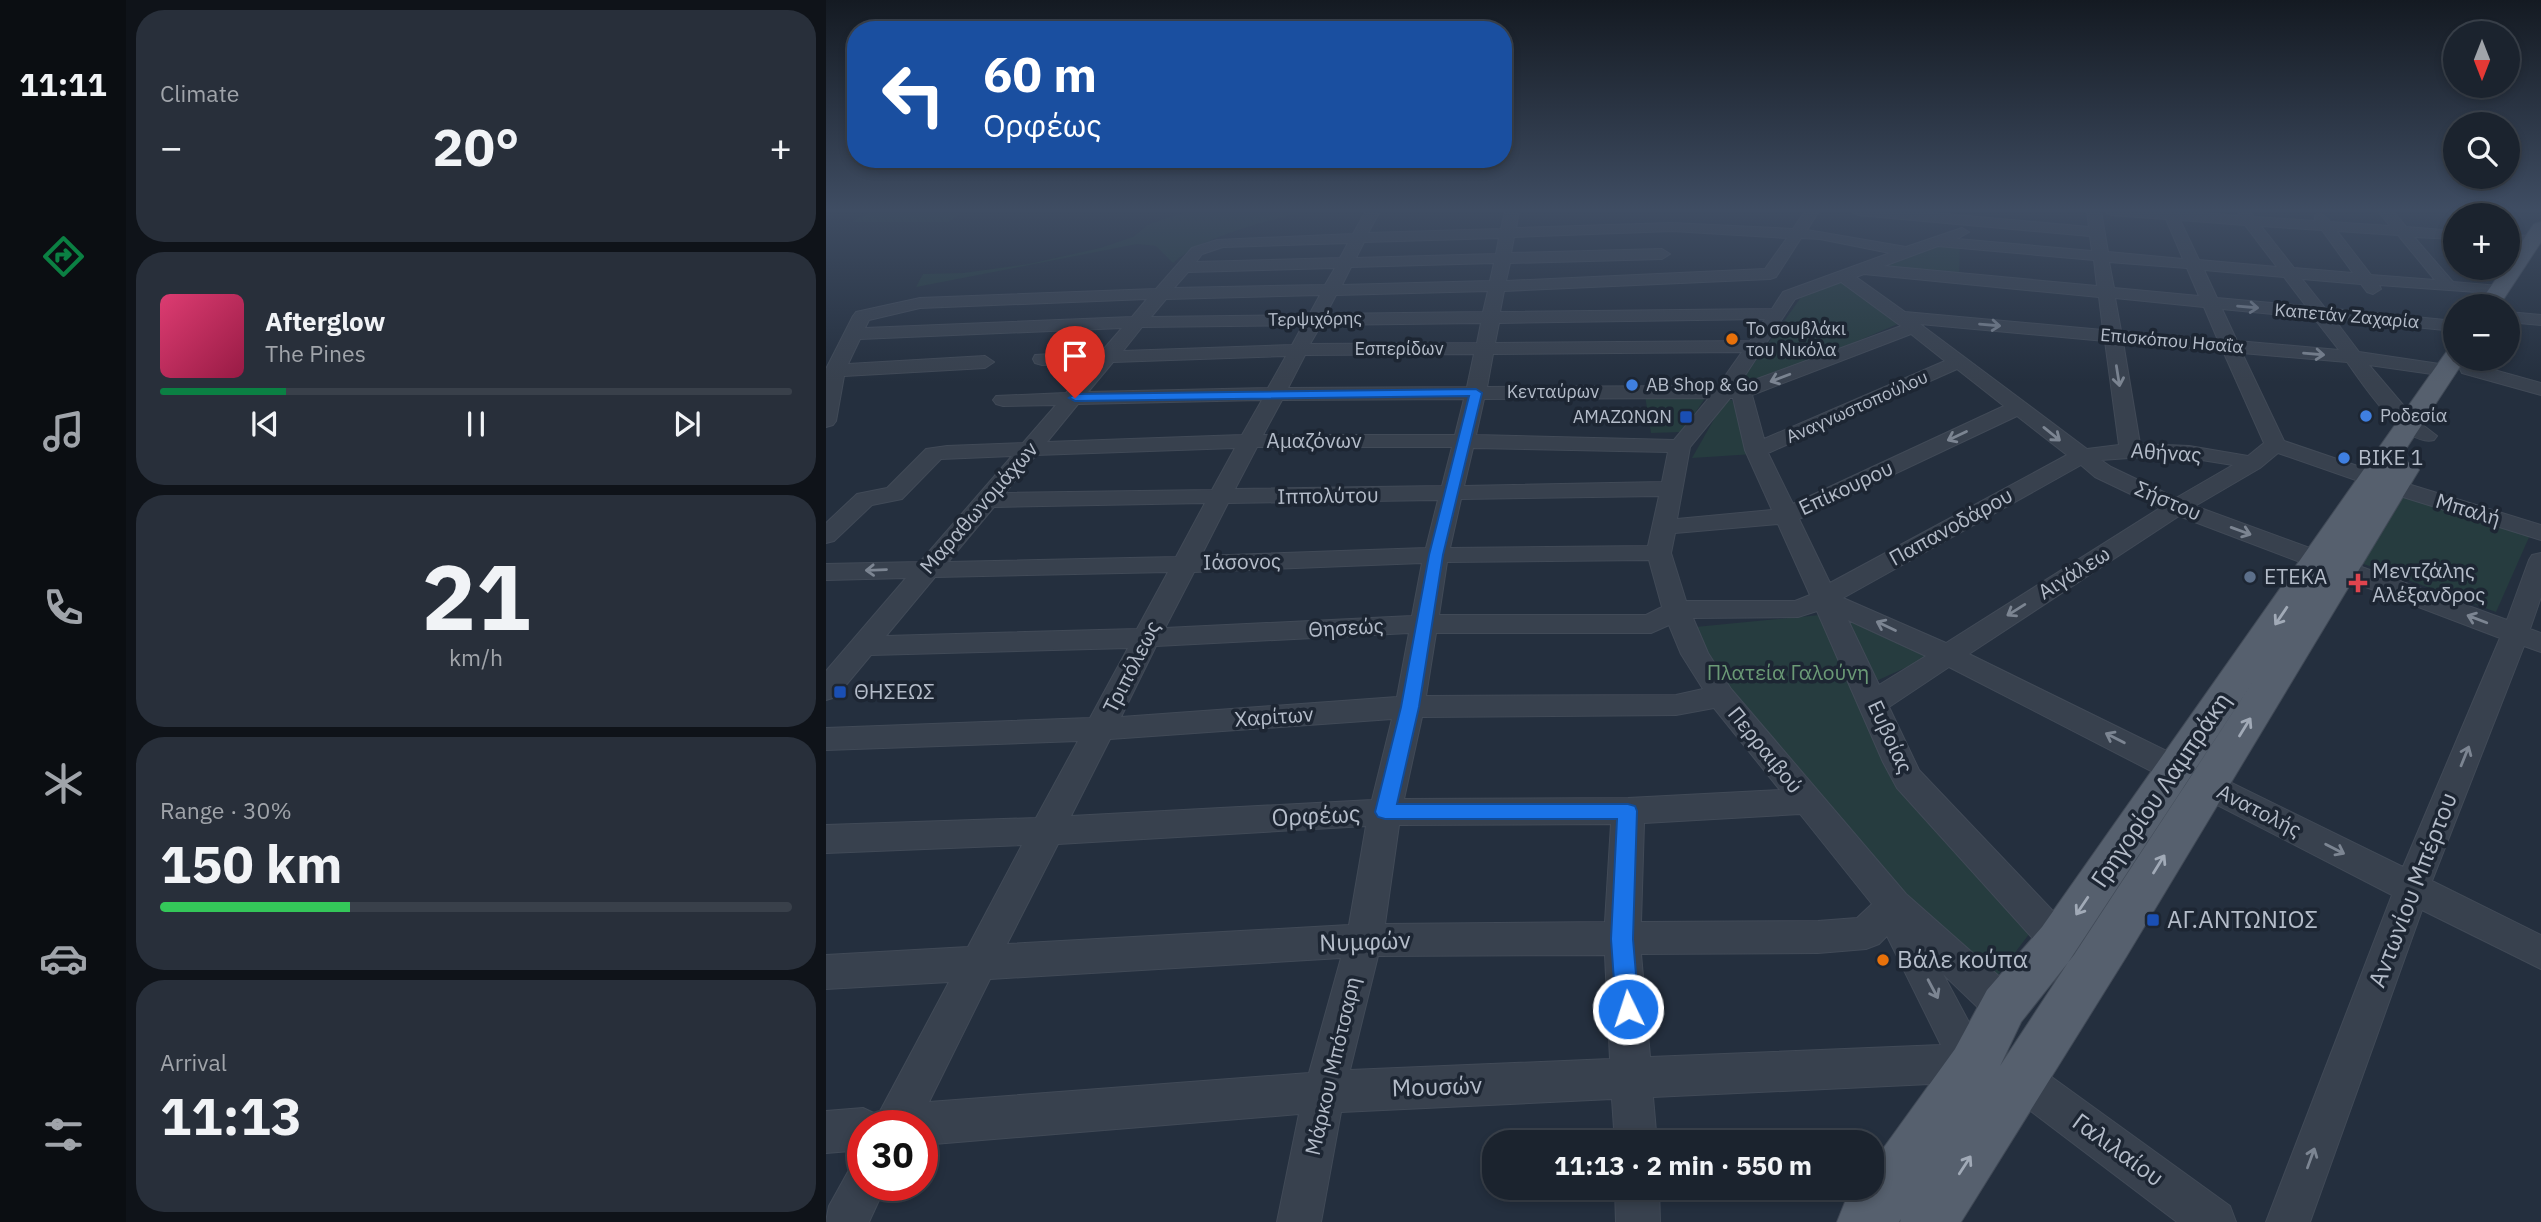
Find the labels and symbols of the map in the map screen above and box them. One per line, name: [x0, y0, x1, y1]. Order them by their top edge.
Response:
north arrow: [2443, 21, 2520, 98]
street label: Καπετάν Ζαχαρία: [2274, 298, 2420, 333]
one-way arrow: [2236, 300, 2258, 313]
street label: Τερψιχόρης: [1268, 306, 1363, 331]
place label: Το σουβλάκι του Νικόλα: [1746, 317, 1846, 361]
one-way arrow: [1978, 319, 2001, 332]
street label: Επισκόπου Ησαΐα: [2099, 323, 2245, 358]
pin: [1045, 326, 1105, 398]
marker: Το σουβλάκι του Νικόλα: [1724, 331, 1740, 347]
street label: Εσπερίδων: [1354, 337, 1444, 360]
one-way arrow: [2303, 348, 2325, 361]
one-way arrow: [2112, 364, 2125, 387]
street label: Αναγνωστοπούλου: [1782, 365, 1931, 448]
one-way arrow: [1769, 372, 1791, 385]
place label: AB Shop & Go: [1646, 373, 1758, 396]
marker: AB Shop & Go: [1624, 377, 1640, 393]
street label: Κενταύρων: [1507, 380, 1599, 403]
place label: Ροδεσία: [2380, 404, 2447, 427]
place label: ΑΜΑΖΩΝΩΝ: [1573, 405, 1672, 428]
marker: Ροδεσία: [2358, 408, 2374, 424]
marker: ΑΜΑΖΩΝΩΝ: [1678, 409, 1694, 425]
street label: Αμαζόνων: [1266, 426, 1362, 454]
one-way arrow: [2042, 426, 2061, 441]
one-way arrow: [1947, 429, 1968, 443]
street label: Μαραθωνομάχων: [913, 435, 1044, 580]
street label: Αθήνας: [2130, 436, 2202, 468]
place label: BIKE 1: [2358, 443, 2423, 471]
marker: BIKE 1: [2336, 450, 2352, 466]
street label: Επίκουρου: [1794, 453, 1897, 521]
street label: Σήστου: [2131, 474, 2206, 527]
street label: Ιππολύτου: [1277, 480, 1379, 510]
street label: Παπανοδάρου: [1884, 481, 2017, 572]
street label: Μπαλή: [2433, 486, 2504, 532]
one-way arrow: [2229, 526, 2251, 538]
street label: Αιγάλεω: [2032, 539, 2115, 605]
street label: Ιάσονος: [1203, 546, 1281, 576]
place label: Μεντζάλης Αλέξανδρος: [2372, 556, 2485, 608]
place label: ΕΤΕΚΑ: [2264, 562, 2327, 590]
one-way arrow: [865, 564, 888, 577]
marker: ΕΤΕΚΑ: [2242, 569, 2258, 585]
marker: Μεντζάλης Αλέξανδρος: [2350, 575, 2366, 591]
one-way arrow: [2007, 602, 2026, 617]
one-way arrow: [2273, 606, 2288, 625]
street label: Θησεώς: [1307, 611, 1384, 643]
one-way arrow: [2467, 612, 2489, 624]
street label: Τριπόλεως: [1096, 616, 1166, 718]
one-way arrow: [1876, 618, 1897, 632]
park label: Πλατεία Γαλούνη: [1707, 658, 1869, 686]
place label: ΘΗΣΕΩΣ: [854, 677, 935, 705]
marker: ΘΗΣΕΩΣ: [832, 684, 848, 700]
street label: Γρηγορίου Λαμπράκη: [2083, 686, 2237, 893]
street label: Ευβοίας: [1862, 695, 1920, 778]
street label: Χαρίτων: [1233, 699, 1315, 733]
street label: Περραιβού: [1722, 700, 1809, 799]
one-way arrow: [2237, 718, 2252, 737]
one-way arrow: [2105, 731, 2126, 745]
one-way arrow: [2459, 746, 2472, 768]
street label: Ανατολής: [2212, 777, 2306, 843]
street label: Αντωνίου Μπέρτου: [2360, 788, 2464, 992]
street label: Ορφέως: [1271, 797, 1361, 833]
one-way arrow: [2324, 843, 2345, 857]
one-way arrow: [2152, 855, 2167, 874]
one-way arrow: [2075, 896, 2089, 915]
place label: ΑΓ.ΑΝΤΩΝΙΟΣ: [2167, 903, 2318, 935]
marker: ΑΓ.ΑΝΤΩΝΙΟΣ: [2145, 912, 2161, 928]
street label: Νυμφών: [1319, 923, 1411, 959]
place label: Βάλε κούπα: [1897, 943, 2028, 975]
marker: Βάλε κούπα: [1875, 952, 1891, 968]
position arrow: [1591, 972, 1665, 1046]
street label: Μάρκου Μπότσαρη: [1298, 974, 1366, 1158]
one-way arrow: [1926, 978, 1940, 999]
street label: Μουσών: [1391, 1068, 1483, 1104]
street label: Γαλιλαίου: [2066, 1105, 2171, 1193]
speed limit sign: 30: [847, 1110, 938, 1201]
one-way arrow: [2306, 1148, 2319, 1170]
one-way arrow: [1958, 1156, 1972, 1175]

